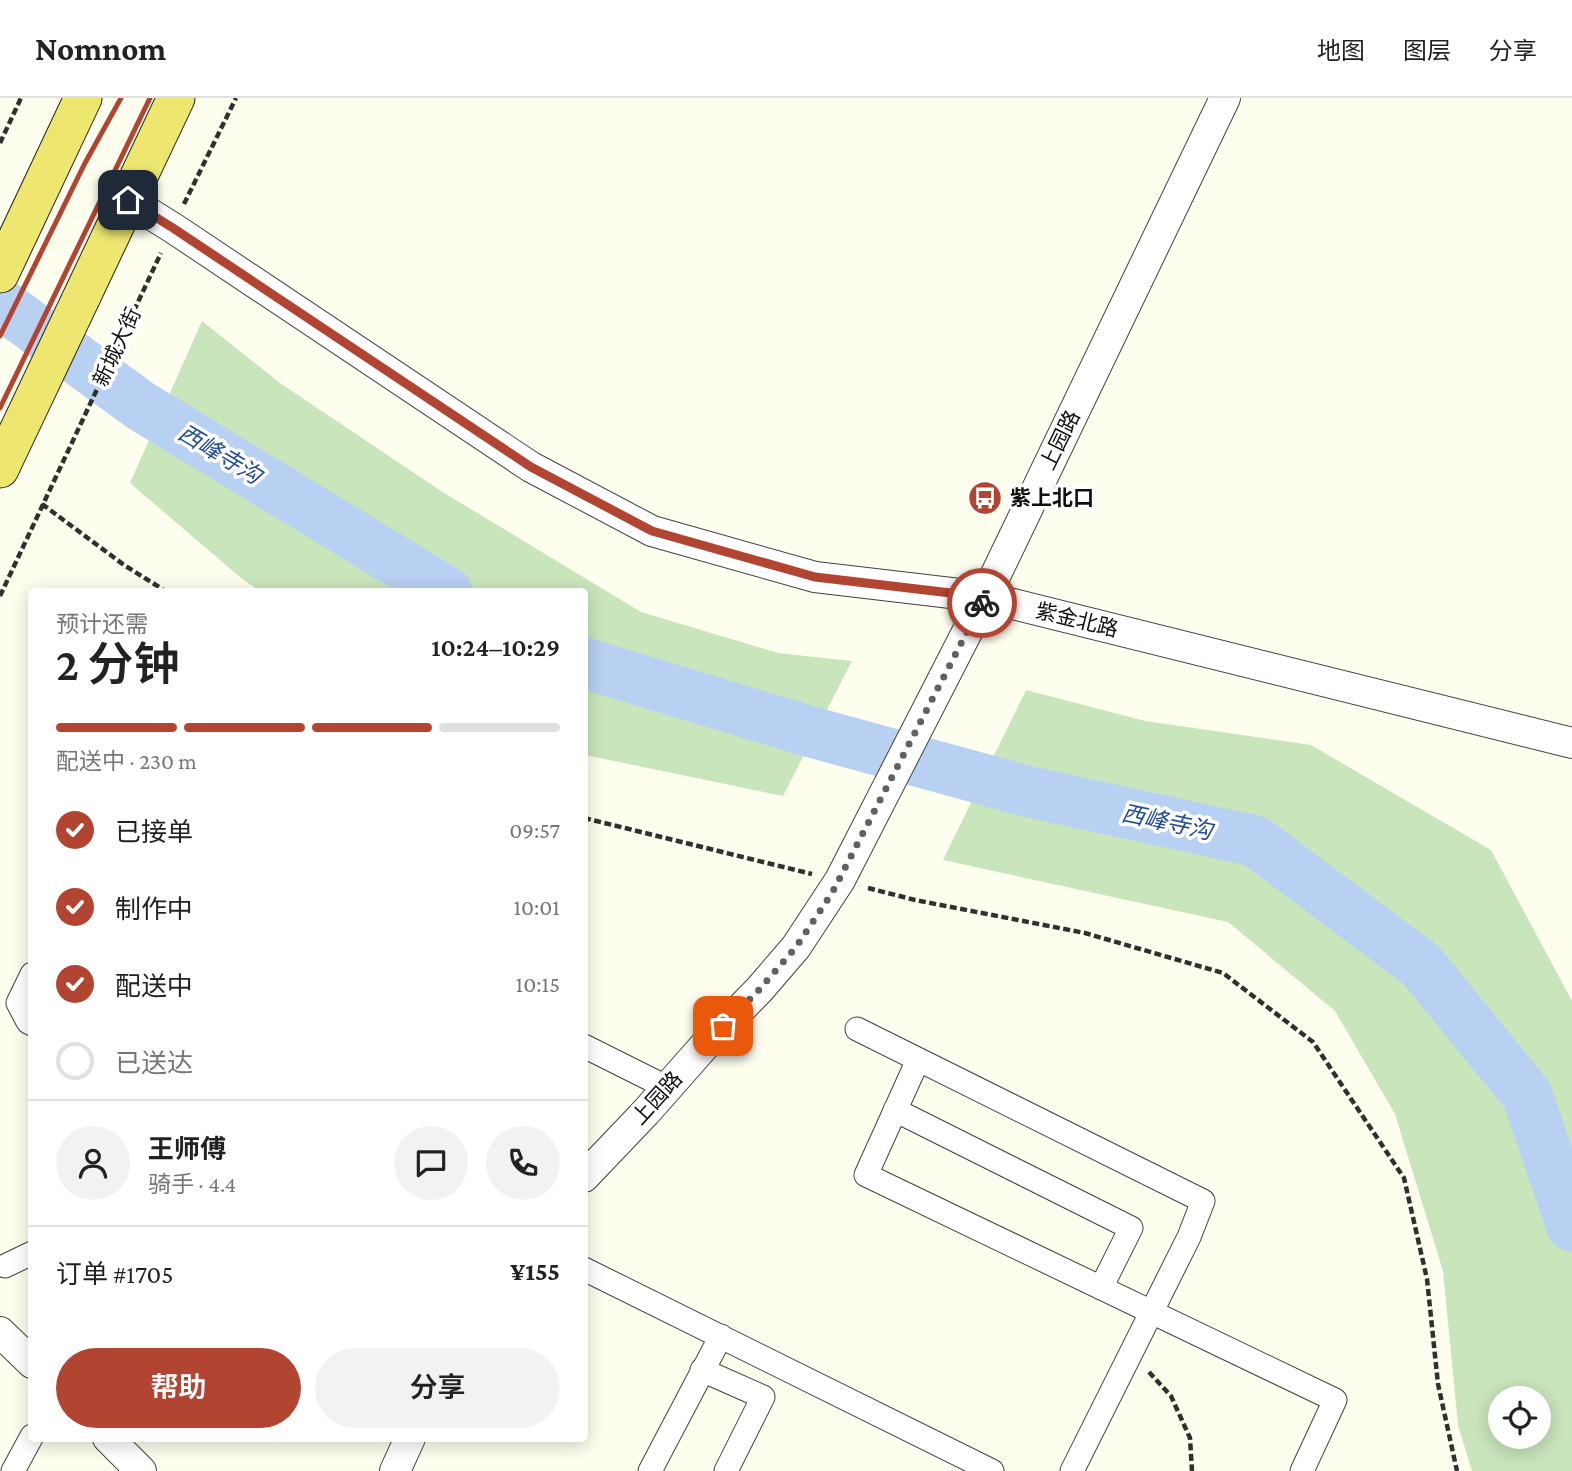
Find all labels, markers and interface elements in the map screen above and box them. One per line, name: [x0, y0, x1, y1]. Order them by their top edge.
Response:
text: Nomnom: [35, 30, 166, 67]
text: 地图: [1317, 37, 1365, 64]
text: 图层: [1403, 37, 1451, 64]
text: 分享: [1489, 37, 1537, 64]
pin: [98, 170, 158, 230]
icon: home: [109, 181, 147, 219]
street label: 新城大街: [88, 304, 146, 390]
street label: 上园路: [1035, 406, 1085, 474]
water label: 西峰寺沟: [174, 419, 269, 490]
bus stop icon: 紫上北口: [966, 479, 1004, 517]
place label: 紫上北口: [1010, 486, 1094, 510]
courier: [947, 568, 1017, 638]
icon: bike: [963, 584, 1001, 622]
street label: 紫金北路: [1033, 598, 1121, 642]
text: 预计还需: [56, 611, 148, 637]
text: 10:24–10:29: [431, 633, 560, 662]
text: 2 分钟: [56, 639, 180, 690]
text: 配送中 · 230 m: [56, 748, 197, 774]
water label: 西峰寺沟: [1119, 800, 1218, 845]
icon: check: [56, 811, 94, 849]
text: 09:57: [509, 817, 560, 843]
text: 已接单: [115, 818, 193, 847]
icon: check: [56, 888, 94, 926]
text: 10:01: [513, 894, 560, 920]
text: 制作中: [115, 895, 193, 924]
icon: check: [56, 965, 94, 1003]
text: 10:15: [516, 971, 560, 997]
text: 配送中: [115, 972, 193, 1001]
pin: [693, 996, 753, 1056]
icon: bag: [704, 1007, 742, 1045]
text: 已送达: [115, 1049, 193, 1078]
street label: 上园路: [627, 1067, 687, 1129]
button: person: [56, 1126, 130, 1200]
button: chat: [394, 1126, 468, 1200]
button: phone: [486, 1126, 560, 1200]
text: 王师傅: [148, 1135, 226, 1164]
text: 骑手 · 4.4: [148, 1171, 236, 1197]
text: ¥155: [510, 1257, 560, 1286]
text: 订单 #1705: [56, 1260, 173, 1289]
button: 帮助: [56, 1348, 301, 1428]
button: 分享: [315, 1348, 560, 1428]
map controls: [1488, 1386, 1551, 1449]
button: locate: [1488, 1386, 1551, 1449]

